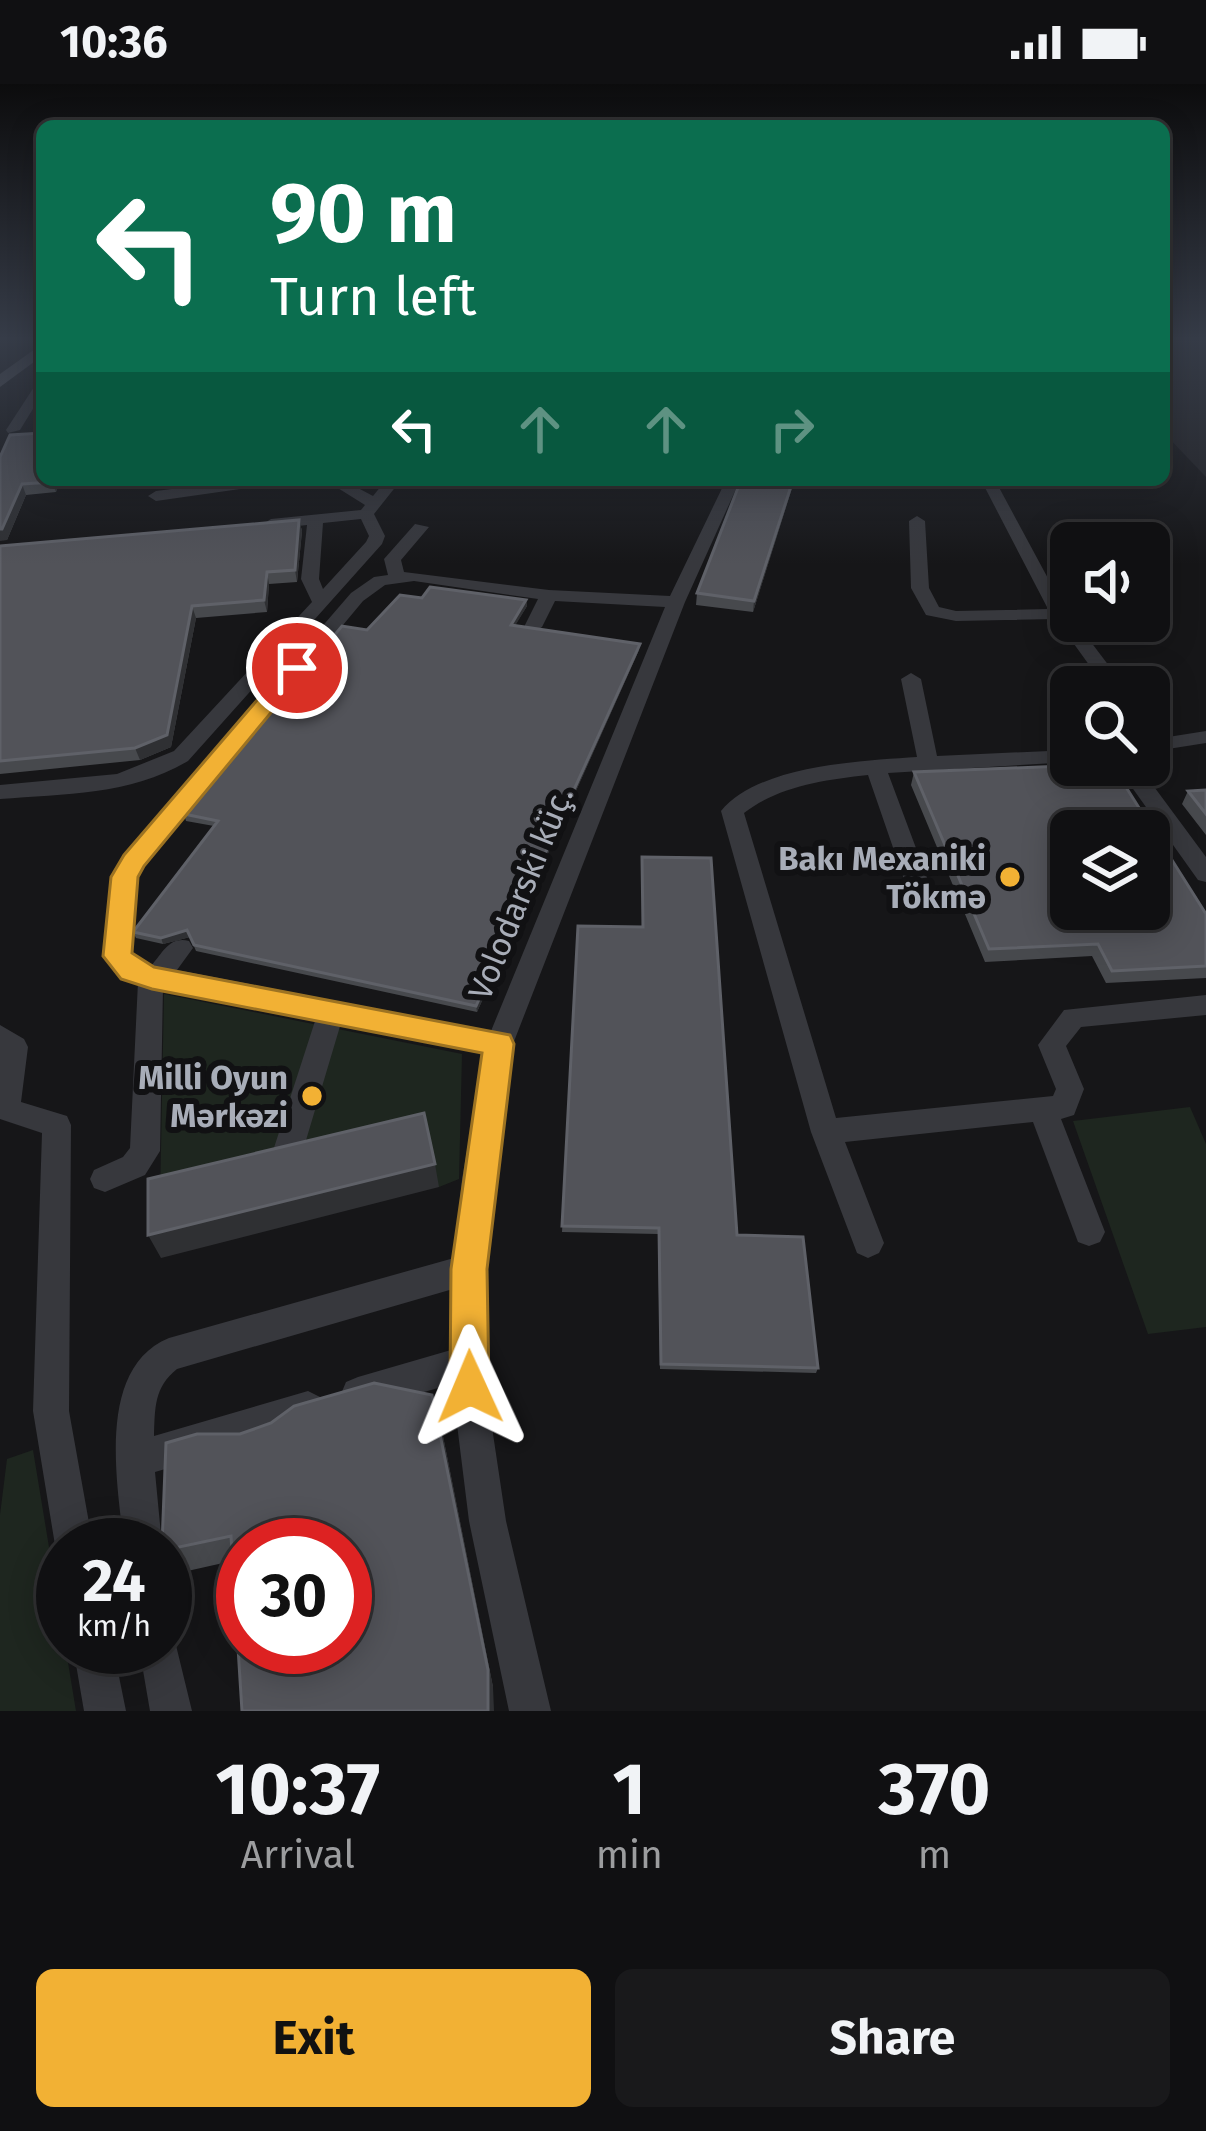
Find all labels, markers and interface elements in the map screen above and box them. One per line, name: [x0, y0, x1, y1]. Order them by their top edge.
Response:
text: 10:36: [60, 15, 168, 69]
text: 90 m: [270, 163, 457, 264]
icon: left: [72, 168, 228, 324]
text: Turn left: [270, 265, 477, 329]
icon: left: [381, 396, 447, 462]
icon: ahead: [507, 396, 573, 462]
icon: ahead: [633, 396, 699, 462]
icon: right: [759, 396, 825, 462]
map controls: [1050, 522, 1170, 930]
button: sound: [1050, 522, 1170, 642]
pin: [246, 617, 348, 719]
icon: arrive: [264, 635, 330, 701]
button: search: [1050, 666, 1170, 786]
street label: Volodarski küç.: [460, 781, 582, 1006]
button: layers: [1050, 810, 1170, 930]
place label: Bakı Mexaniki Tökmə: [778, 839, 986, 917]
marker: Bakı Mexaniki Tökmə: [997, 864, 1023, 890]
place label: Milli Oyun Mərkəzi: [138, 1058, 288, 1136]
marker: Milli Oyun Mərkəzi: [299, 1083, 325, 1109]
position arrow: [407, 1324, 533, 1450]
speed limit sign: 30: [216, 1518, 372, 1674]
text: 24: [82, 1545, 146, 1617]
text: km/h: [77, 1608, 151, 1644]
text: 10:37: [215, 1747, 380, 1833]
text: 1: [613, 1747, 646, 1833]
text: 370: [878, 1747, 991, 1833]
text: Arrival: [241, 1832, 355, 1878]
text: min: [596, 1832, 663, 1878]
text: m: [918, 1832, 951, 1878]
button: Exit: [36, 1969, 591, 2107]
button: Share: [615, 1969, 1170, 2107]

